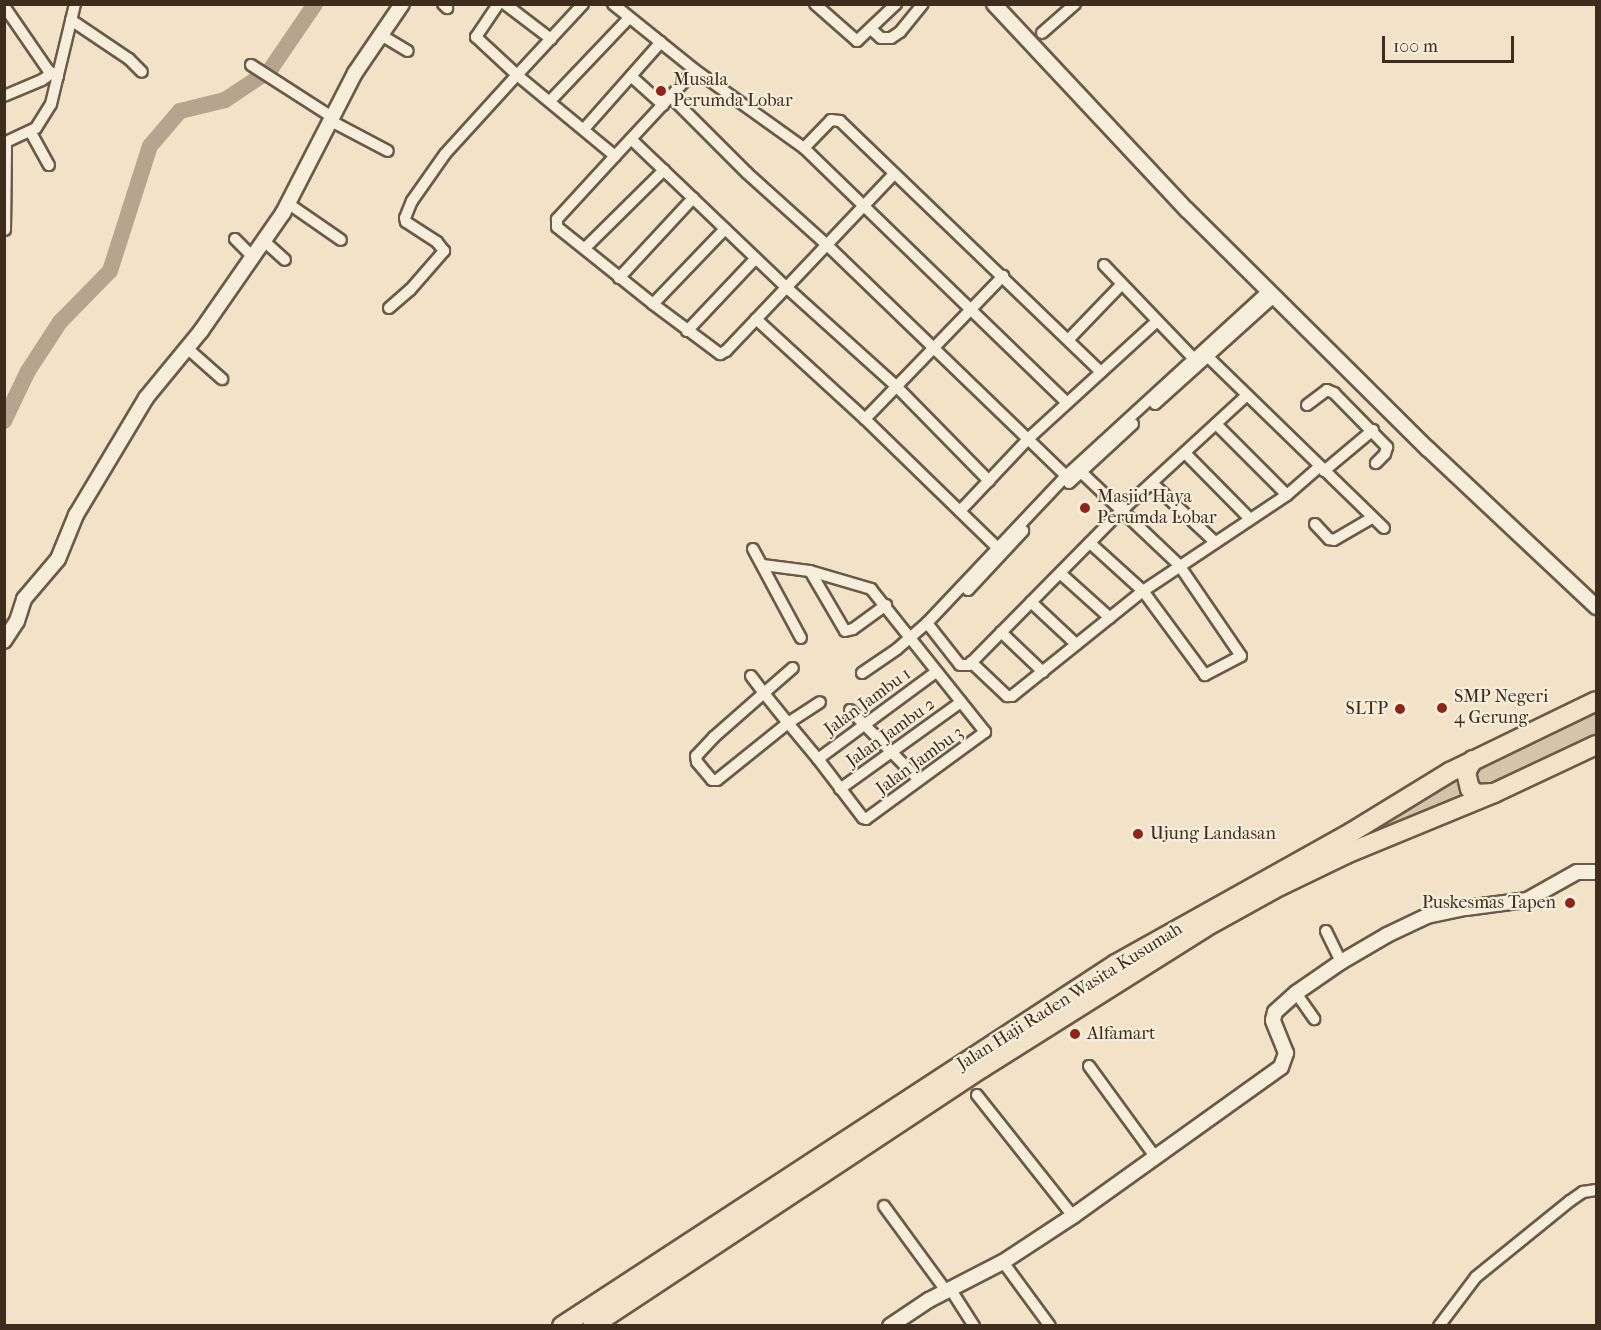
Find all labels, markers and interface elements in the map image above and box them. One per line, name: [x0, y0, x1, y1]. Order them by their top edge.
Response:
scale bar: [1385, 24, 1517, 62]
text: 100 m: [1393, 36, 1438, 57]
place label: Musala Perumda Lobar: [673, 70, 793, 112]
marker: Musala Perumda Lobar: [654, 84, 668, 98]
place label: Masjid Haya Perumda Lobar: [1097, 487, 1217, 530]
marker: Masjid Haya Perumda Lobar: [1078, 501, 1092, 515]
street label: Jalan Jambu 1: [821, 663, 915, 741]
place label: SMP Negeri 4 Gerung: [1454, 687, 1548, 730]
street label: Jalan Jambu 2: [842, 694, 940, 772]
place label: SLTP: [1346, 698, 1388, 720]
marker: SMP Negeri 4 Gerung: [1435, 701, 1449, 715]
marker: SLTP: [1393, 702, 1407, 716]
street label: Jalan Jambu 3: [872, 722, 968, 800]
place label: Ujung Landasan: [1150, 823, 1276, 845]
marker: Ujung Landasan: [1131, 827, 1145, 841]
place label: Puskesmas Tapen: [1422, 892, 1556, 914]
marker: Puskesmas Tapen: [1561, 894, 1579, 912]
street label: Jalan Haji Raden Wasita Kusumah: [953, 919, 1187, 1075]
place label: Alfamart: [1087, 1023, 1155, 1045]
marker: Alfamart: [1068, 1027, 1082, 1041]

